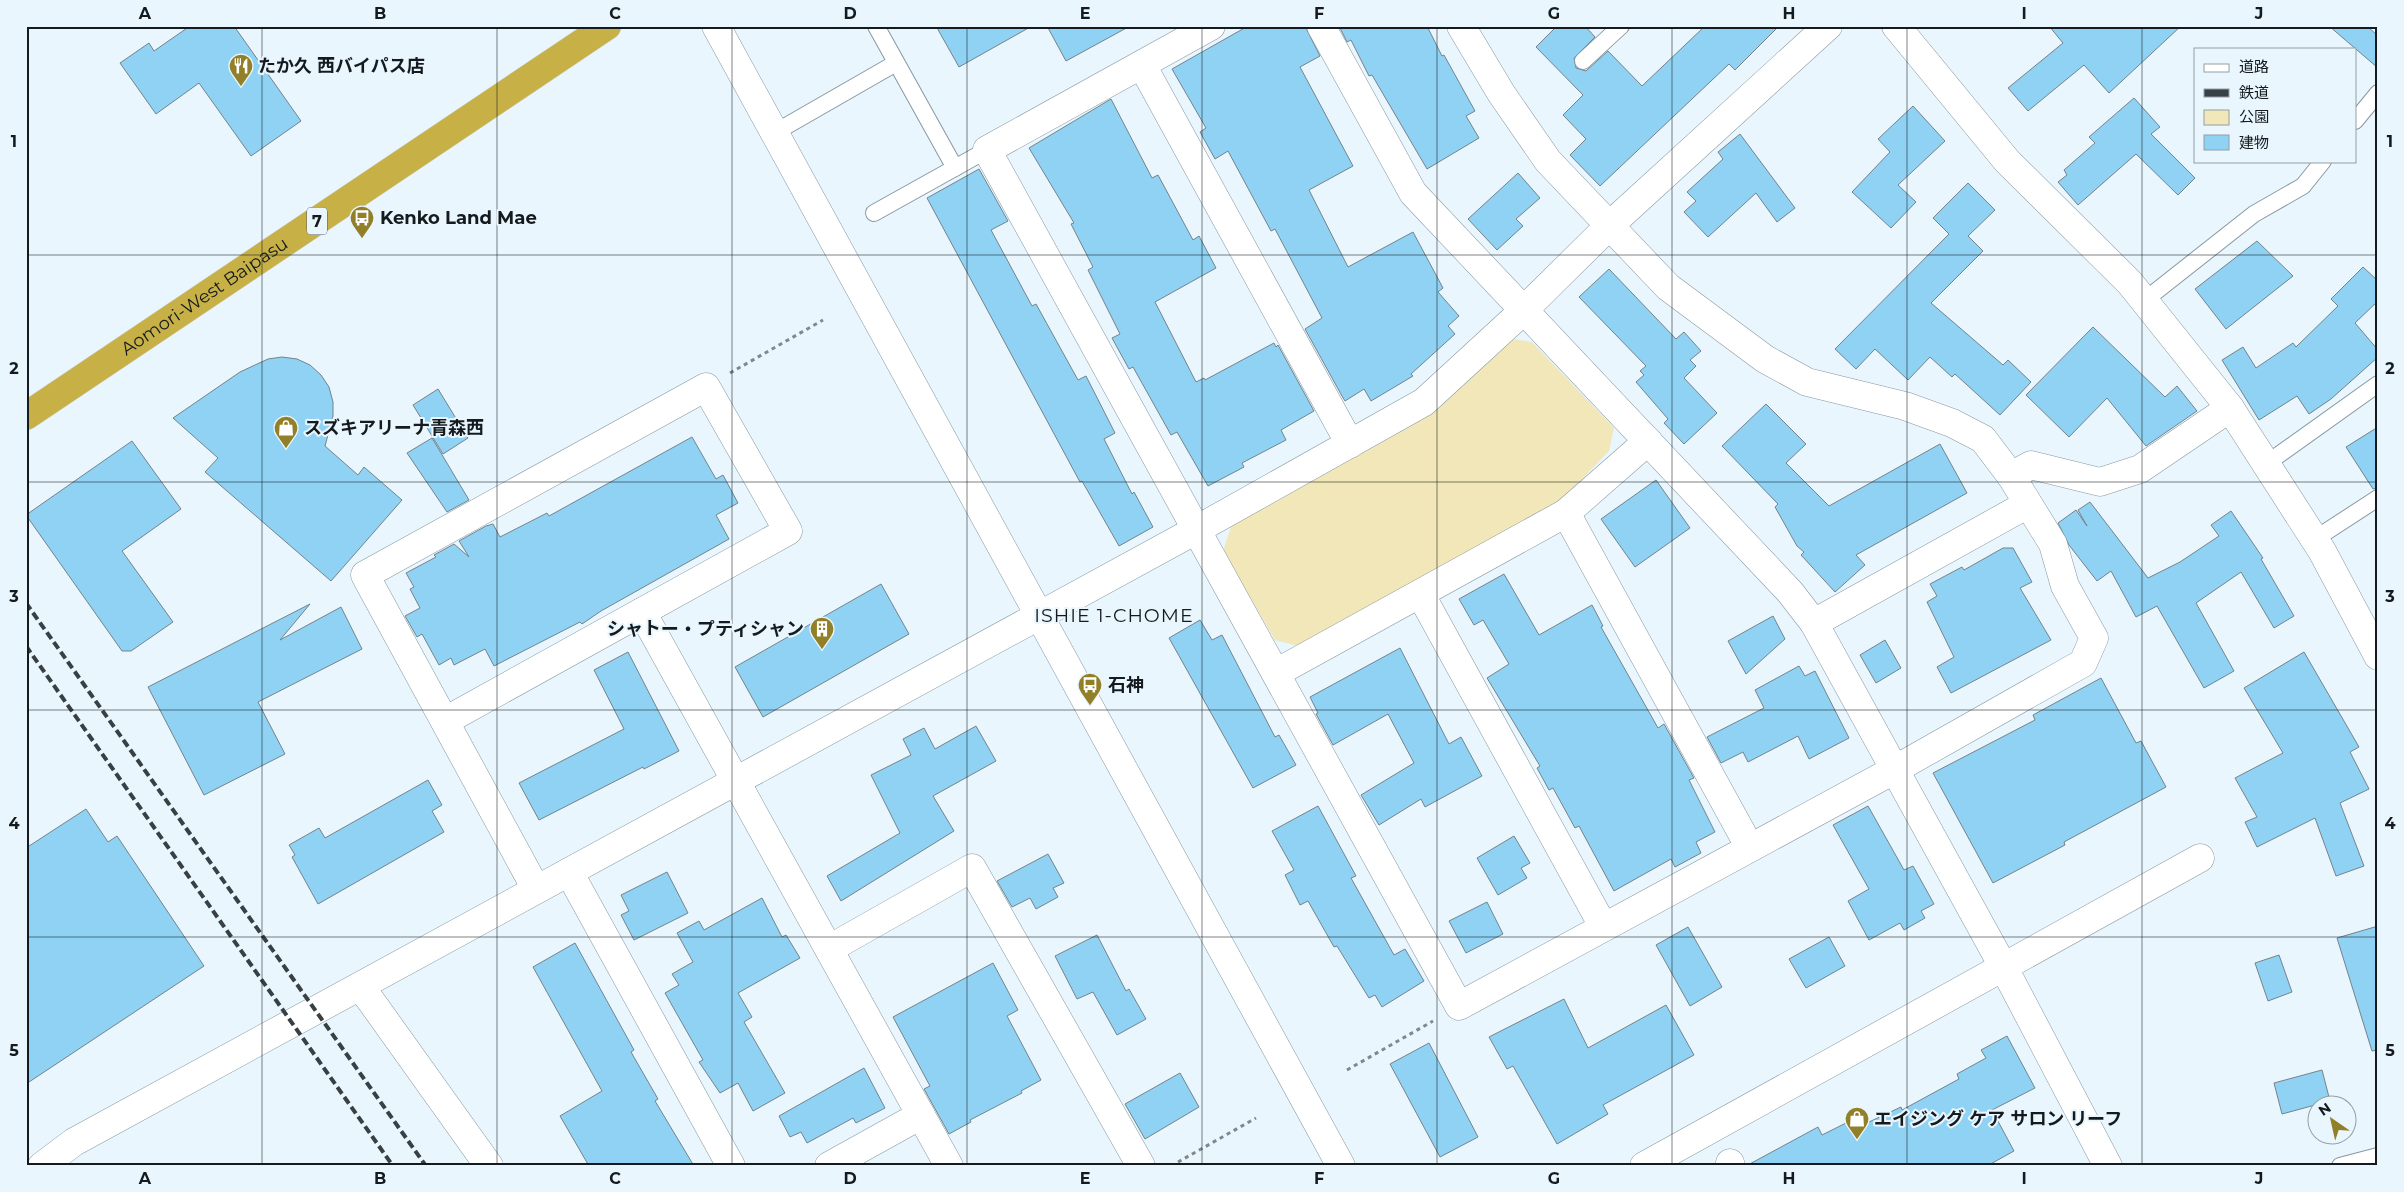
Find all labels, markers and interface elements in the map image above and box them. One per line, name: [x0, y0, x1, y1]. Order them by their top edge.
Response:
text: A: [138, 4, 152, 23]
text: B: [374, 4, 386, 23]
text: C: [609, 4, 621, 23]
text: D: [843, 4, 857, 23]
text: E: [1080, 4, 1090, 23]
text: F: [1314, 4, 1324, 23]
text: G: [1548, 4, 1560, 23]
text: H: [1783, 4, 1795, 23]
text: I: [2021, 4, 2027, 23]
text: J: [2254, 4, 2263, 23]
legend: [2194, 48, 2356, 162]
restaurant icon: たか久 西バイパス店: [228, 53, 254, 87]
place label: たか久 西バイパス店: [258, 55, 425, 77]
text: 道路: [2239, 57, 2269, 76]
text: 鉄道: [2239, 83, 2269, 102]
text: 公園: [2239, 107, 2269, 126]
text: 1: [11, 132, 17, 151]
text: 1: [2387, 132, 2393, 151]
text: 建物: [2239, 133, 2269, 152]
bus stop icon: Kenko Land Mae: [349, 205, 375, 239]
place label: Kenko Land Mae: [380, 207, 537, 229]
road number: 7: [307, 208, 327, 235]
street label: Aomori-West Baipasu: [117, 232, 292, 360]
text: 2: [9, 359, 19, 378]
text: 2: [2385, 359, 2395, 378]
shop icon: スズキアリーナ青森西: [273, 415, 299, 449]
place label: スズキアリーナ青森西: [304, 417, 484, 439]
text: 3: [8, 587, 19, 606]
text: 3: [2384, 587, 2395, 606]
district label: ISHIE 1-CHOME: [1034, 604, 1194, 627]
building icon: シャトー・プティシャン: [809, 616, 835, 650]
place label: シャトー・プティシャン: [607, 618, 804, 640]
bus stop icon: 石神: [1077, 672, 1103, 706]
place label: 石神: [1108, 674, 1144, 696]
text: 4: [8, 814, 20, 833]
text: 4: [2384, 814, 2396, 833]
text: 5: [9, 1041, 19, 1060]
text: 5: [2385, 1041, 2395, 1060]
north arrow: [2306, 1094, 2356, 1144]
text: N: [2315, 1099, 2334, 1120]
shop icon: エイジング ケア サロン リーフ: [1844, 1106, 1870, 1140]
place label: エイジング ケア サロン リーフ: [1874, 1108, 2122, 1130]
text: A: [138, 1169, 152, 1188]
text: B: [374, 1169, 386, 1188]
text: C: [609, 1169, 621, 1188]
text: D: [843, 1169, 857, 1188]
text: E: [1080, 1169, 1090, 1188]
text: F: [1314, 1169, 1324, 1188]
text: G: [1548, 1169, 1560, 1188]
text: H: [1783, 1169, 1795, 1188]
text: I: [2021, 1169, 2027, 1188]
text: J: [2254, 1169, 2263, 1188]

